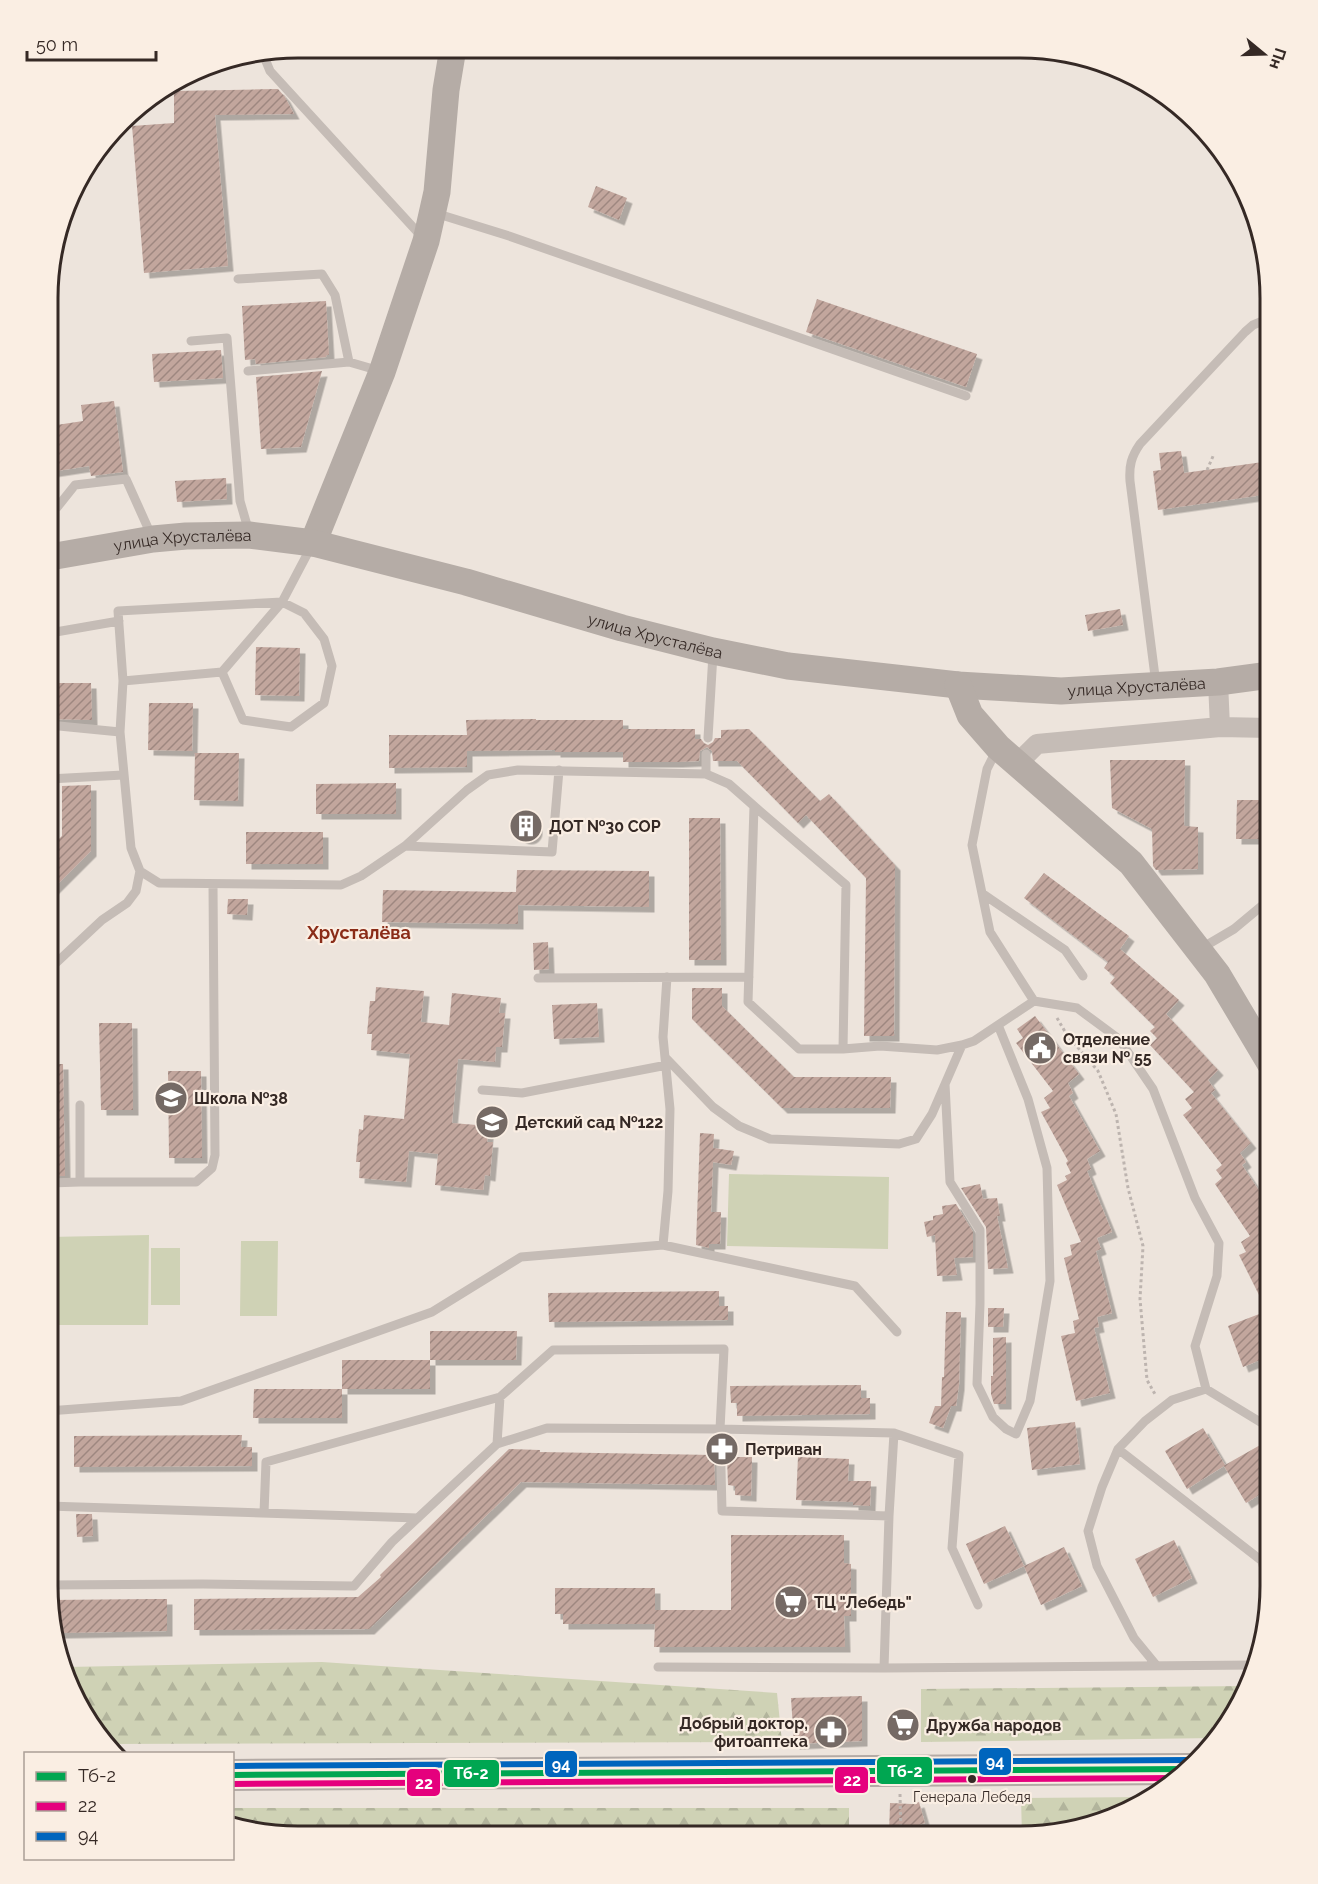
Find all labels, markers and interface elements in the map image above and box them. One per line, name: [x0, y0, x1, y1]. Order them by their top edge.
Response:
scale bar: [27, 24, 156, 62]
north arrow: [1234, 24, 1294, 84]
text: 50 m: [36, 34, 78, 55]
text: Пн: [1265, 46, 1290, 72]
street label: улица Хрусталёва: [112, 526, 252, 556]
street label: улица Хрусталёва: [586, 609, 724, 663]
street label: улица Хрусталёва: [1067, 674, 1206, 701]
building icon: ДОТ №30 СОР: [508, 808, 544, 844]
place label: ДОТ №30 СОР: [549, 817, 661, 836]
district label: Хрусталёва: [306, 922, 411, 943]
public building icon: Отделение связи № 55: [1022, 1030, 1058, 1066]
place label: Отделение связи № 55: [1063, 1030, 1152, 1067]
school or university icon: Школа №38: [153, 1080, 189, 1116]
place label: Школа №38: [194, 1089, 288, 1108]
school or university icon: Детский сад №122: [474, 1104, 510, 1140]
place label: Детский сад №122: [515, 1113, 663, 1132]
pharmacy icon: Петриван: [704, 1431, 740, 1467]
place label: Петриван: [745, 1440, 822, 1459]
supermarket icon: ТЦ "Лебедь": [773, 1584, 809, 1620]
place label: ТЦ "Лебедь": [814, 1593, 912, 1612]
supermarket icon: Дружба народов: [885, 1707, 921, 1743]
place label: Добрый доктор, фитоаптека: [679, 1714, 808, 1751]
pharmacy icon: Добрый доктор, фитоаптека: [813, 1714, 849, 1750]
place label: Дружба народов: [926, 1716, 1061, 1735]
line badge: 94: [978, 1747, 1012, 1776]
line badge: 94: [544, 1750, 578, 1778]
legend: [24, 1752, 234, 1860]
text: 94: [986, 1752, 1004, 1771]
text: 94: [552, 1755, 570, 1774]
line badge: Тб-2: [876, 1756, 933, 1785]
line badge: Тб-2: [443, 1759, 500, 1788]
text: Тб-2: [888, 1762, 923, 1781]
text: Тб-2: [454, 1764, 489, 1783]
text: Тб-2: [78, 1765, 116, 1786]
line badge: 22: [834, 1766, 869, 1794]
line badge: 22: [406, 1768, 441, 1797]
text: 22: [843, 1771, 861, 1790]
marker: Генерала Лебедя: [966, 1773, 978, 1785]
text: 22: [415, 1774, 433, 1793]
place label: Генерала Лебедя: [913, 1789, 1031, 1805]
text: 22: [78, 1795, 97, 1816]
text: 94: [78, 1825, 99, 1846]

